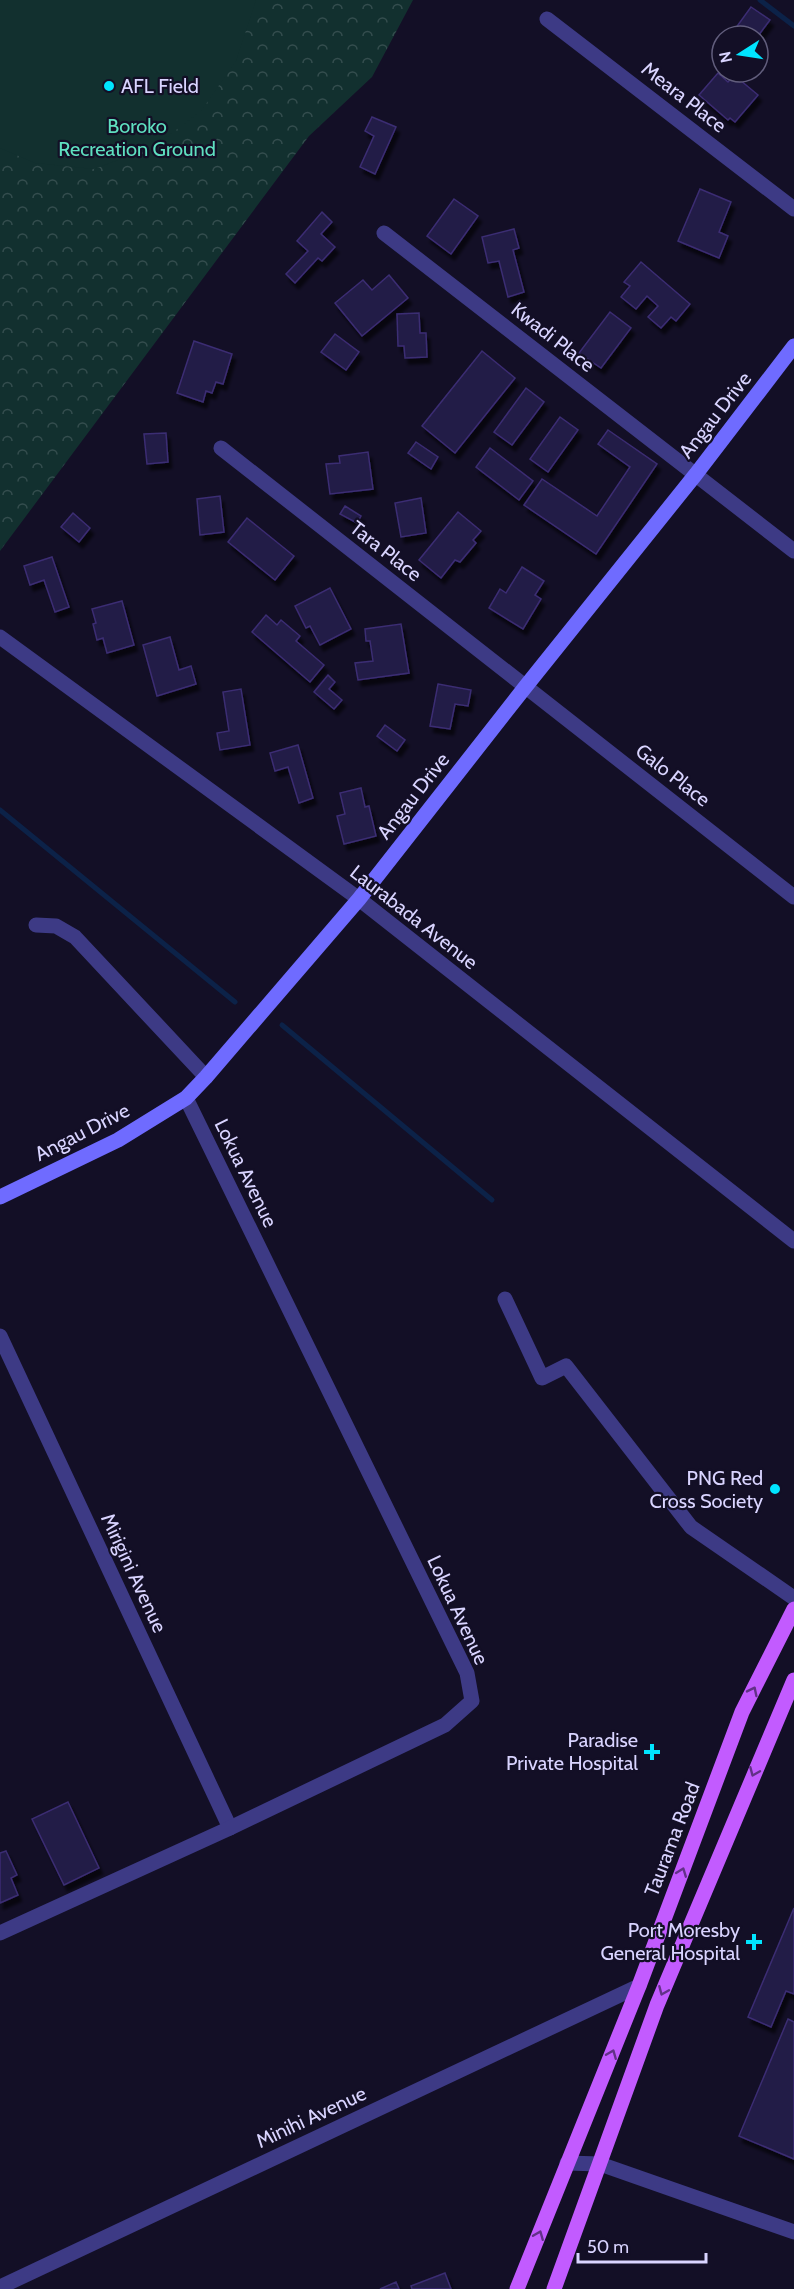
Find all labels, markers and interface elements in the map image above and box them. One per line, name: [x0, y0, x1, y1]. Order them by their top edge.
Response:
north arrow: [710, 24, 770, 84]
text: N: [715, 50, 736, 65]
street label: Meara Place: [637, 56, 731, 138]
place label: AFL Field: [121, 74, 199, 98]
marker: AFL Field: [102, 79, 116, 93]
park label: Boroko Recreation Ground: [58, 114, 216, 161]
street label: Kwadi Place: [507, 297, 599, 377]
street label: Angau Drive: [674, 367, 756, 463]
street label: Tara Place: [345, 516, 427, 586]
street label: Galo Place: [631, 738, 715, 812]
street label: Angau Drive: [372, 748, 454, 844]
street label: Laurabada Avenue: [345, 860, 483, 974]
street label: Angau Drive: [31, 1098, 133, 1166]
street label: Lokua Avenue: [209, 1115, 283, 1231]
place label: PNG Red Cross Society: [650, 1466, 763, 1513]
marker: PNG Red Cross Society: [768, 1482, 782, 1496]
street label: Mirigini Avenue: [96, 1510, 172, 1636]
street label: Lokua Avenue: [422, 1552, 494, 1668]
one-way arrow: [746, 1686, 758, 1697]
place label: Paradise Private Hospital: [506, 1728, 638, 1775]
marker: Paradise Private Hospital: [643, 1743, 661, 1761]
one-way arrow: [749, 1766, 761, 1777]
street label: Taurama Road: [639, 1779, 705, 1899]
one-way arrow: [675, 1867, 688, 1878]
place label: Port Moresby General Hospital: [600, 1918, 740, 1965]
marker: Port Moresby General Hospital: [745, 1933, 763, 1951]
one-way arrow: [658, 1985, 670, 1996]
one-way arrow: [605, 2049, 617, 2060]
street label: Minihi Avenue: [252, 2081, 370, 2153]
scale bar: [578, 2226, 706, 2264]
one-way arrow: [532, 2230, 544, 2241]
text: 50 m: [587, 2236, 629, 2258]

